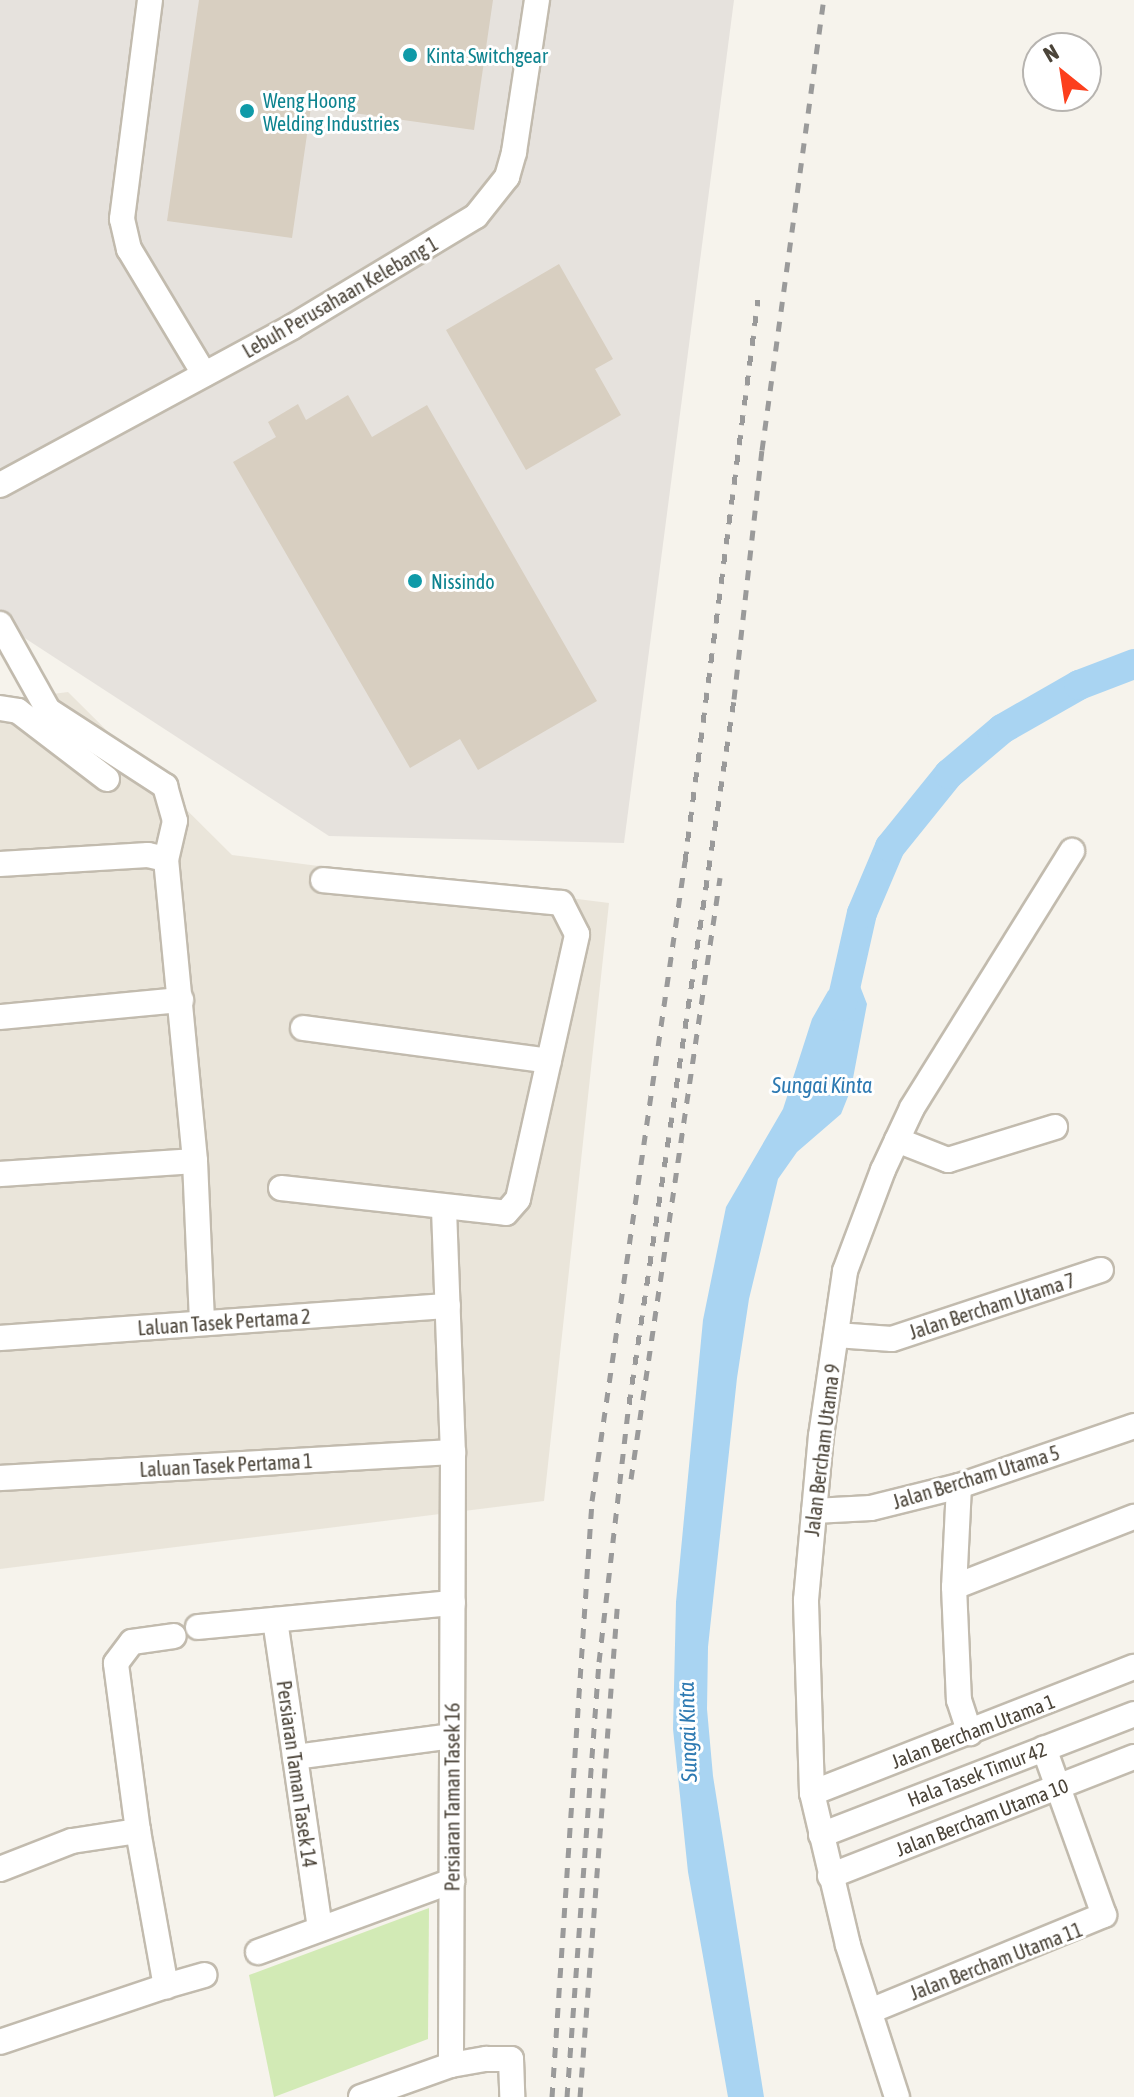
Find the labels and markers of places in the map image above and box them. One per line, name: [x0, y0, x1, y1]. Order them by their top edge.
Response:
place label: Kinta Switchgear: [426, 43, 548, 67]
marker: Kinta Switchgear: [401, 46, 419, 64]
place label: Weng Hoong Welding Industries: [263, 88, 400, 135]
marker: Weng Hoong Welding Industries: [238, 102, 256, 120]
place label: Nissindo: [431, 569, 495, 593]
marker: Nissindo: [406, 572, 424, 590]

